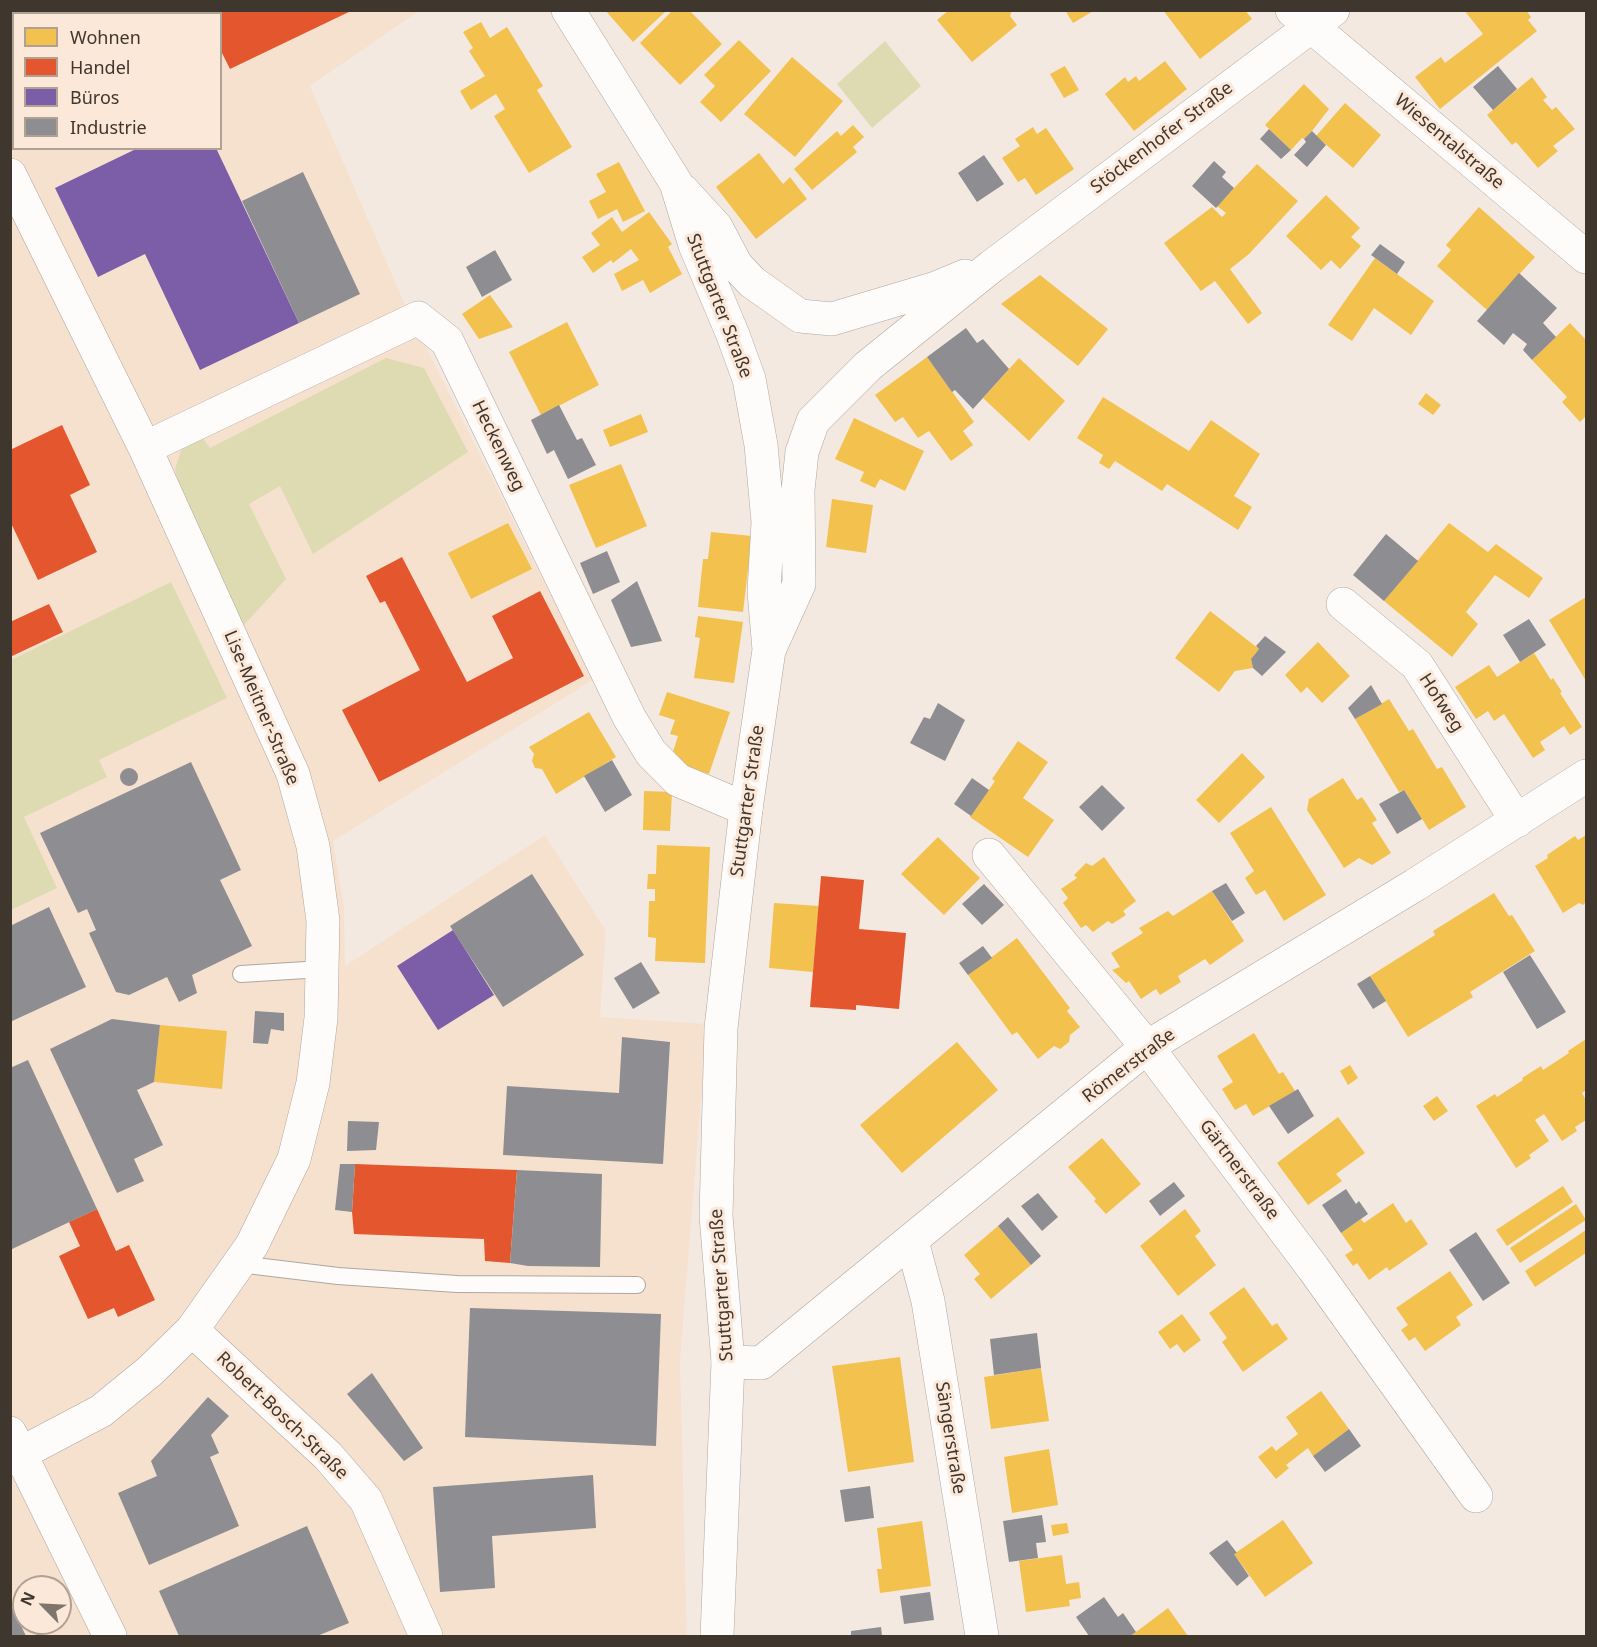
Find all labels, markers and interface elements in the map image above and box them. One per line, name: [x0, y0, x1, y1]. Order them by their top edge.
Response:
legend: [12, 12, 222, 150]
text: Wohnen: [70, 25, 141, 49]
text: Handel: [70, 55, 130, 79]
street label: Stöckenhofer Straße: [1087, 78, 1237, 198]
text: Büros: [70, 85, 119, 109]
street label: Wiesentalstraße: [1390, 90, 1508, 194]
text: Industrie: [70, 115, 147, 139]
street label: Stuttgarter Straße: [682, 231, 756, 381]
street label: Heckenweg: [467, 397, 529, 495]
street label: Lise-Meitner-Straße: [219, 627, 303, 789]
street label: Hofweg: [1414, 670, 1468, 736]
street label: Stuttgarter Straße: [727, 724, 769, 878]
street label: Römerstraße: [1078, 1024, 1180, 1108]
street label: Gärtnerstraße: [1194, 1116, 1284, 1224]
street label: Stuttgarter Straße: [706, 1208, 738, 1362]
street label: Robert-Bosch-Straße: [212, 1347, 352, 1485]
street label: Sängerstraße: [930, 1380, 970, 1496]
north arrow: [12, 1575, 72, 1635]
text: N: [15, 1588, 40, 1609]

